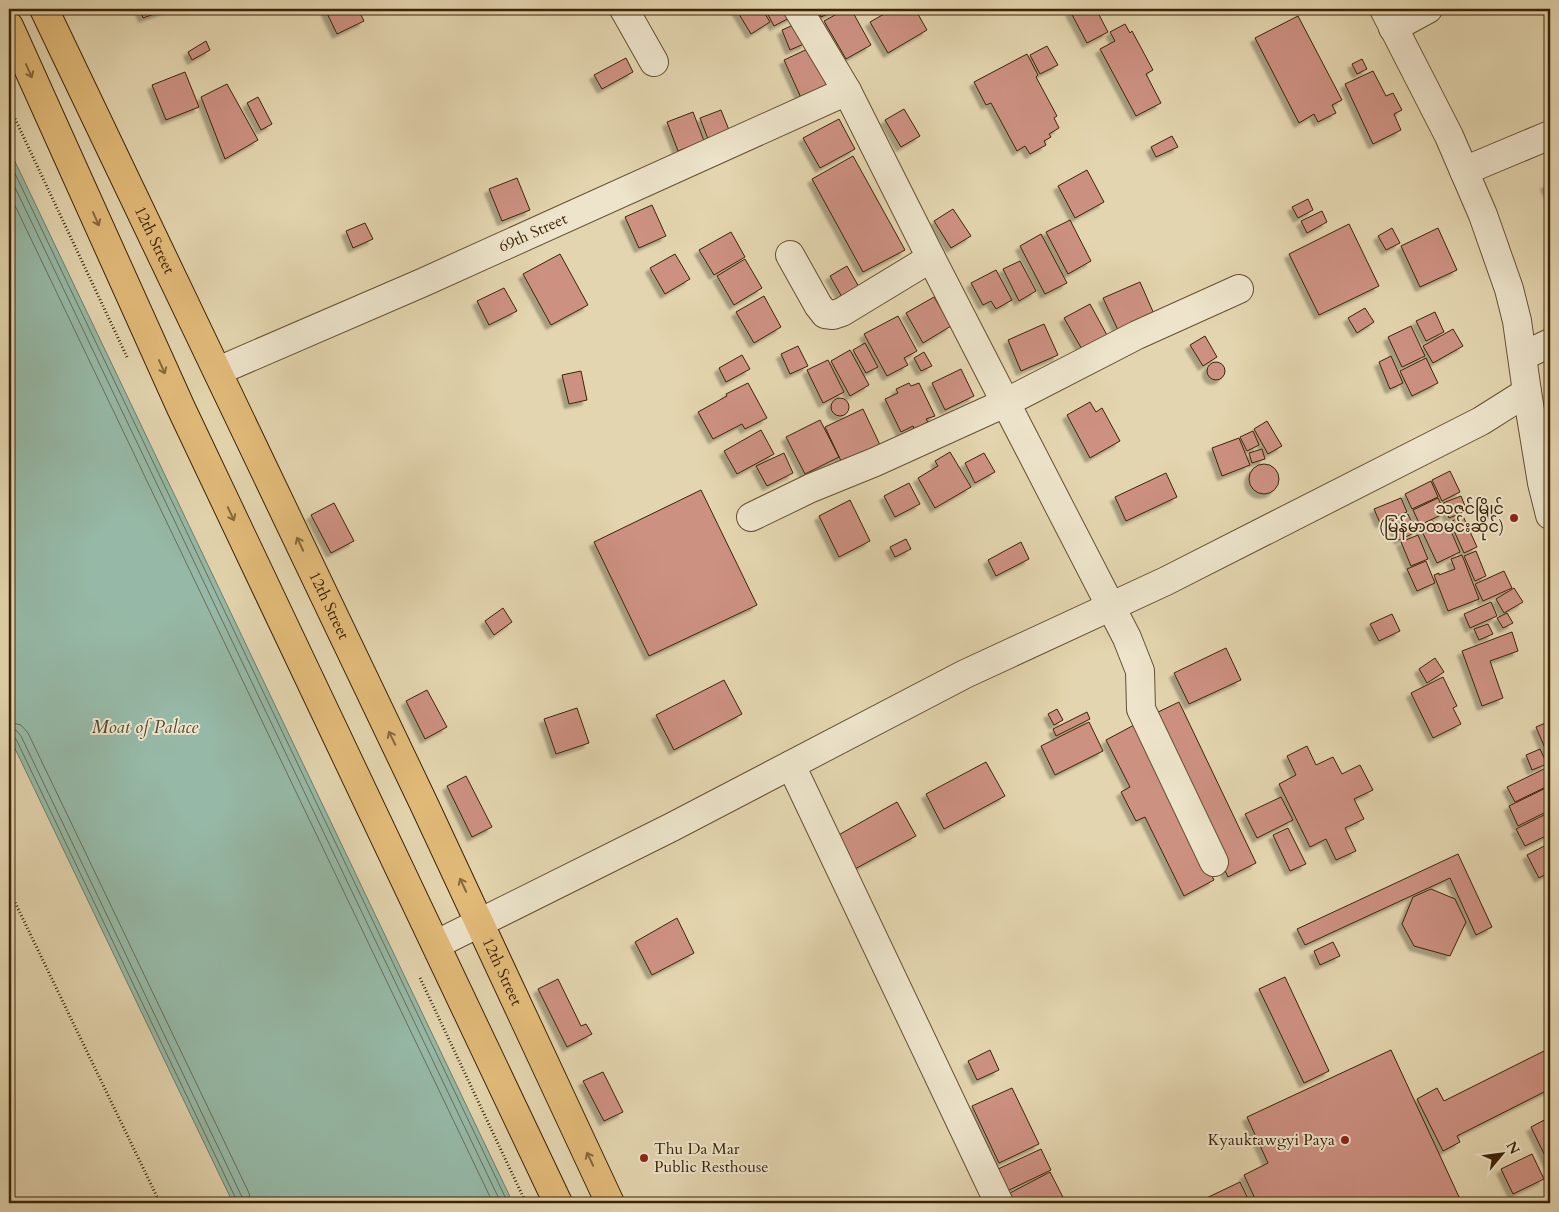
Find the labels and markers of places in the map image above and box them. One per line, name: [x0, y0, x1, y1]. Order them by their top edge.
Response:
place label: သဇင်မြိုင် (မြန်မာထမင်းဆိုင်): [1379, 497, 1504, 541]
marker: သဇင်မြိုင် (မြန်မာထမင်းဆိုင်): [1508, 512, 1520, 524]
place label: Kyauktawgyi Paya: [1208, 1129, 1335, 1151]
marker: Kyauktawgyi Paya: [1339, 1134, 1351, 1146]
place label: Thu Da Mar Public Resthouse: [654, 1138, 769, 1178]
marker: Thu Da Mar Public Resthouse: [638, 1152, 650, 1164]

